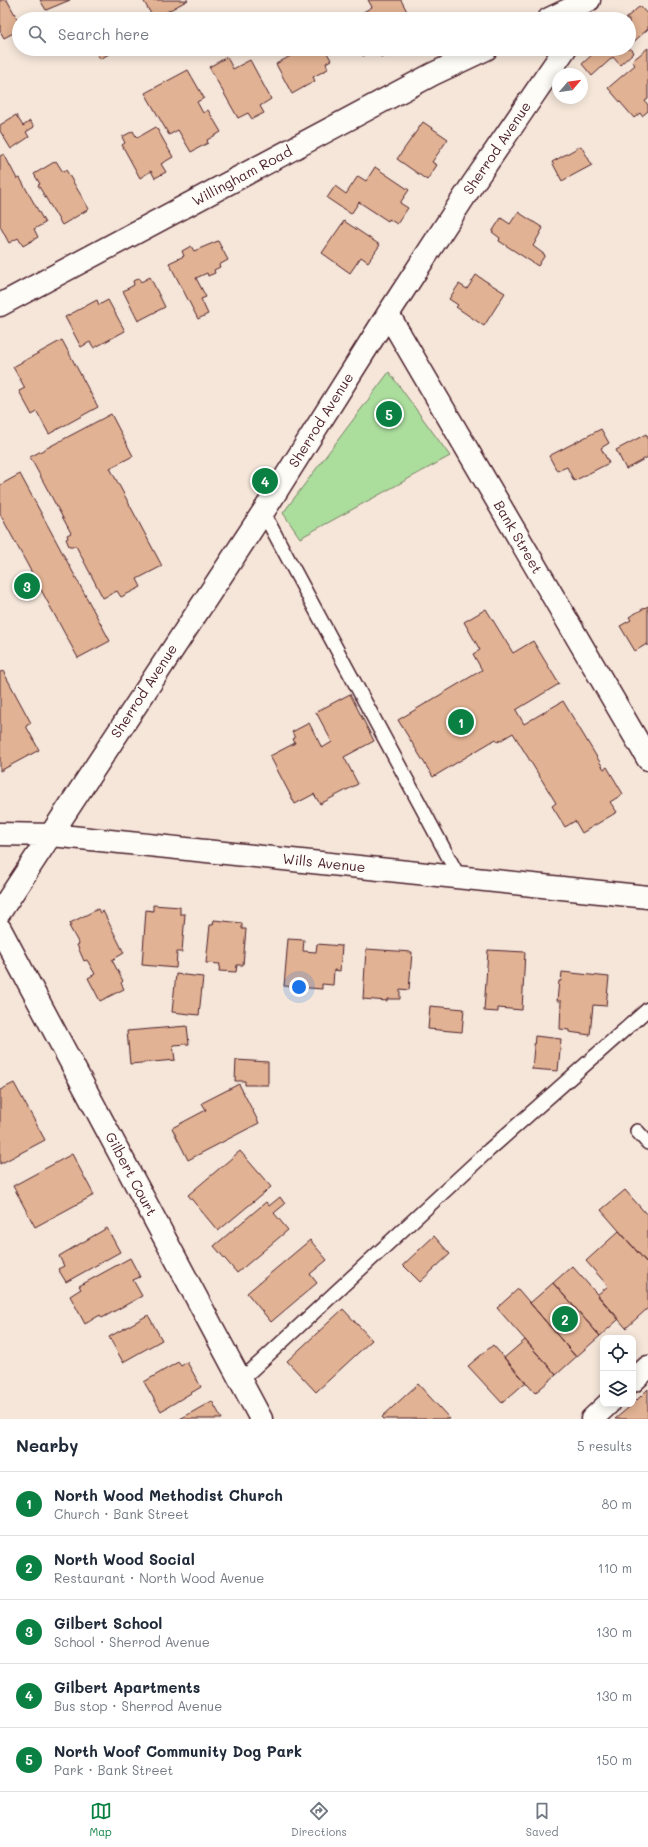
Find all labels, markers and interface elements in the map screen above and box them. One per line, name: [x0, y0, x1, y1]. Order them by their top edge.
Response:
search box: [12, 12, 636, 56]
icon: search: [26, 23, 48, 45]
text: Search here: [58, 24, 149, 44]
north arrow: [552, 68, 588, 104]
street label: Sherrod Avenue: [458, 97, 535, 198]
street label: Willingham Road: [188, 141, 295, 210]
street label: Sherrod Avenue: [284, 369, 357, 471]
pin: 5: [376, 399, 402, 429]
pin: 4: [252, 466, 278, 496]
street label: Bank Street: [490, 497, 547, 577]
pin: 3: [14, 571, 40, 601]
street label: Sherrod Avenue: [106, 640, 181, 741]
pin: 1: [448, 707, 474, 737]
street label: Wills Avenue: [282, 849, 366, 876]
your location: [289, 977, 309, 997]
street label: Gilbert Court: [101, 1128, 162, 1219]
pin: 2: [552, 1304, 578, 1334]
map controls: [600, 1335, 636, 1407]
button: locate: [600, 1335, 636, 1371]
button: layers: [600, 1371, 636, 1407]
text: Nearby: [16, 1434, 78, 1456]
text: 5 results: [577, 1437, 632, 1454]
text: North Wood Methodist Church: [54, 1485, 283, 1505]
text: 1: [26, 1495, 32, 1512]
text: 80 m: [602, 1495, 632, 1512]
text: Church · Bank Street: [54, 1505, 189, 1522]
text: North Wood Social: [54, 1549, 195, 1569]
text: 2: [25, 1559, 33, 1576]
text: 110 m: [598, 1559, 632, 1576]
text: Restaurant · North Wood Avenue: [54, 1569, 264, 1586]
text: Gilbert School: [54, 1613, 162, 1633]
text: 3: [25, 1623, 33, 1640]
text: 130 m: [596, 1623, 632, 1640]
text: School · Sherrod Avenue: [54, 1633, 210, 1650]
text: Gilbert Apartments: [54, 1677, 200, 1697]
text: 4: [25, 1687, 33, 1704]
text: 130 m: [596, 1687, 632, 1704]
text: Bus stop · Sherrod Avenue: [54, 1697, 222, 1714]
text: North Woof Community Dog Park: [54, 1741, 302, 1761]
text: 5: [25, 1751, 33, 1768]
text: 150 m: [596, 1751, 632, 1768]
text: Park · Bank Street: [54, 1761, 173, 1778]
tab: Map: [90, 1800, 112, 1839]
tab: Directions: [291, 1800, 347, 1839]
tab: Saved: [526, 1800, 558, 1839]

